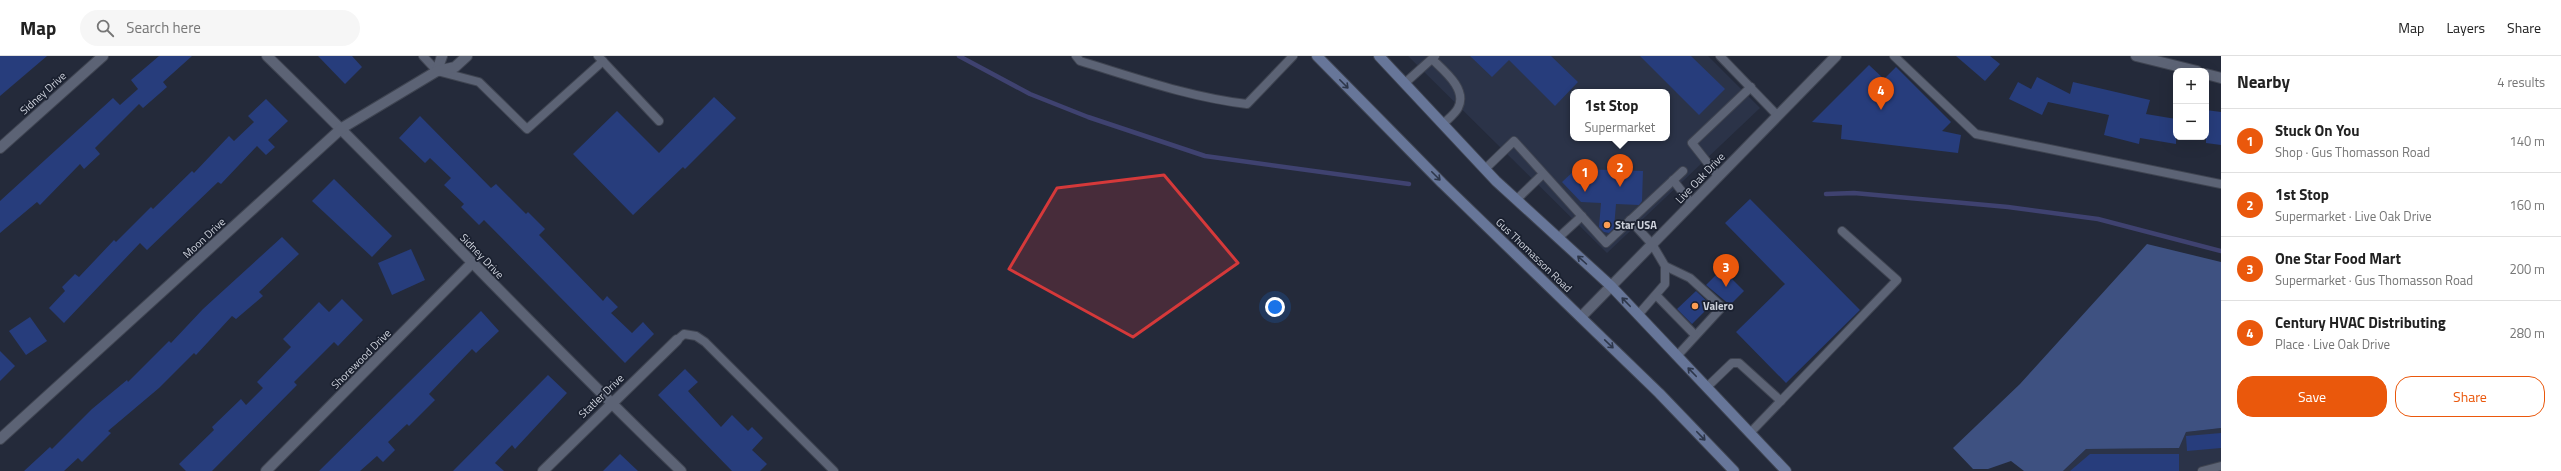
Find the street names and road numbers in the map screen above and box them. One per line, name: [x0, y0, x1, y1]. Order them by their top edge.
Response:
street label: Sidney Drive: [16, 68, 70, 118]
street label: Live Oak Drive: [1672, 149, 1729, 207]
street label: Moon Drive: [179, 214, 229, 262]
street label: Gus Thomasson Road: [1492, 214, 1576, 296]
street label: Sidney Drive: [456, 230, 508, 283]
street label: Shorewood Drive: [327, 325, 395, 393]
street label: Statler Drive: [575, 370, 628, 422]

